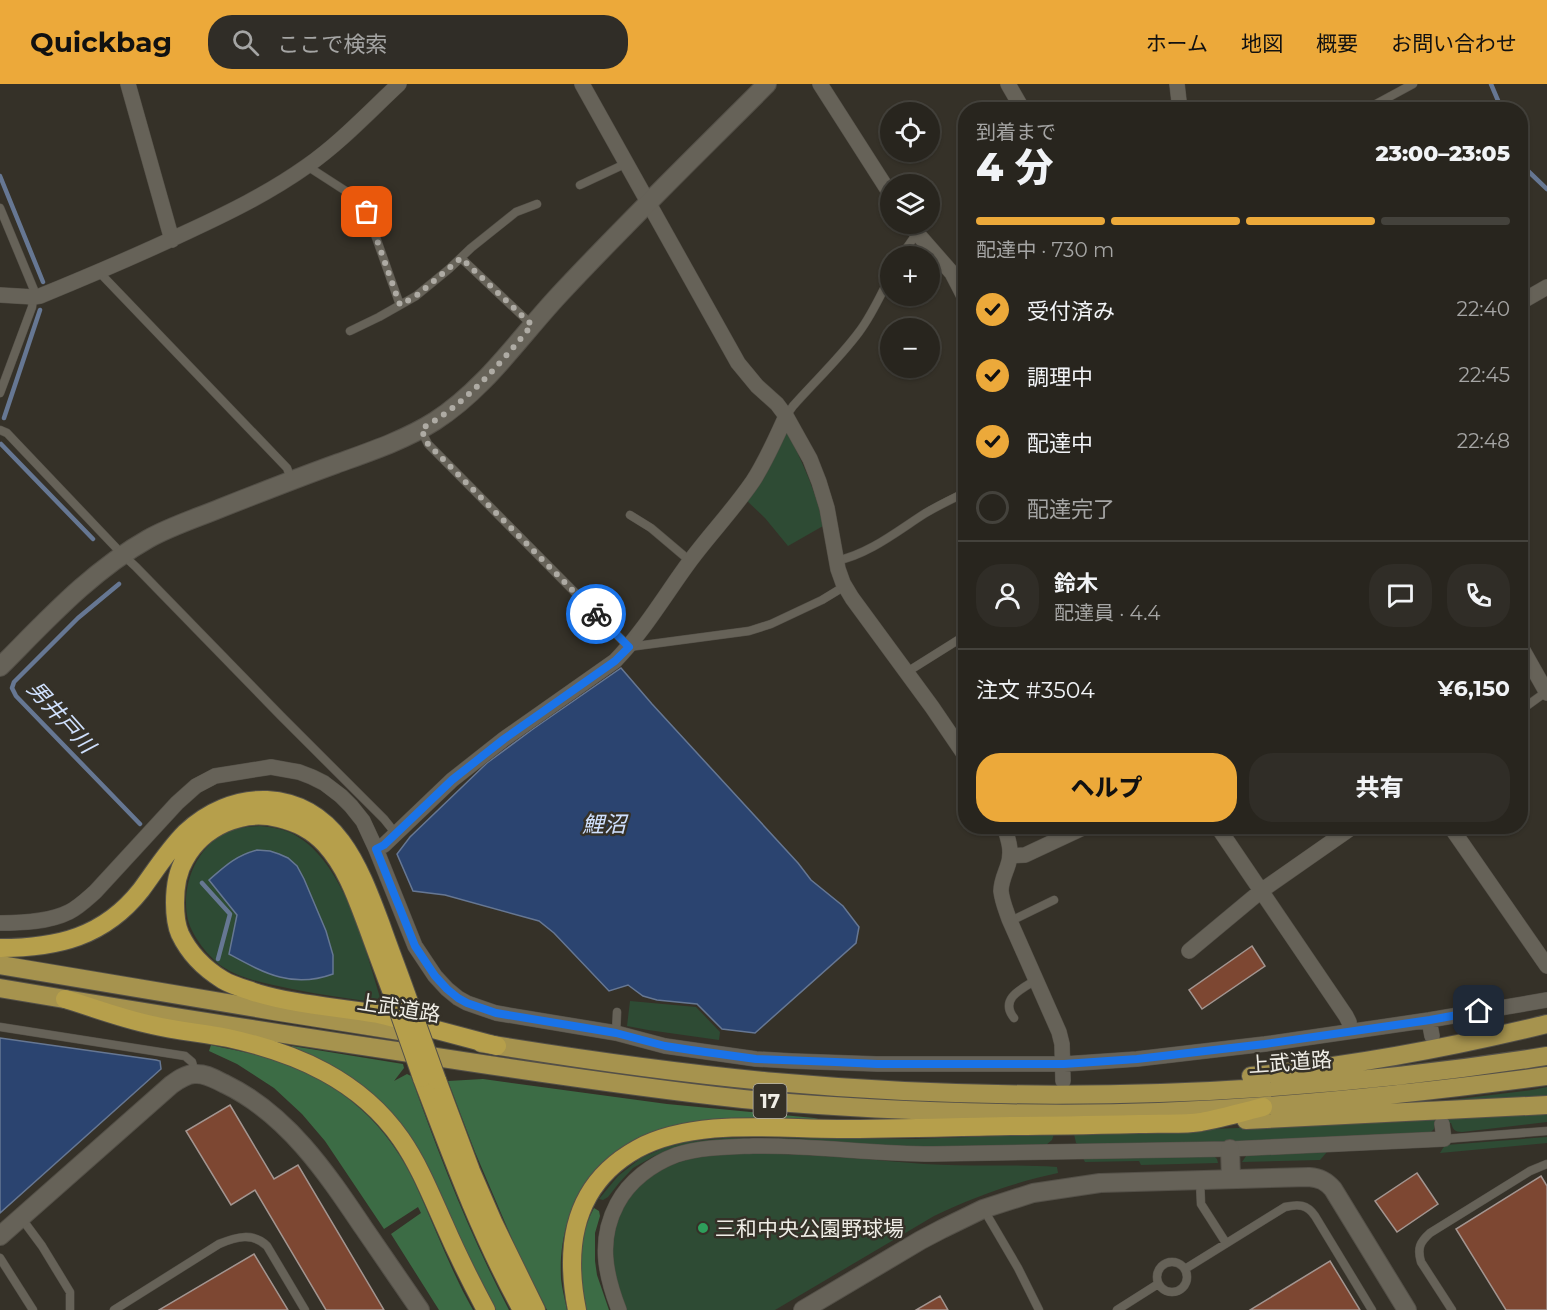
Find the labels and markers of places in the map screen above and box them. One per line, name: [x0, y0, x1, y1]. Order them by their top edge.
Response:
pin: [341, 186, 392, 237]
pin: [1453, 985, 1504, 1036]
place label: 三和中央公園野球場: [715, 1216, 904, 1241]
marker: 三和中央公園野球場: [696, 1221, 710, 1235]

